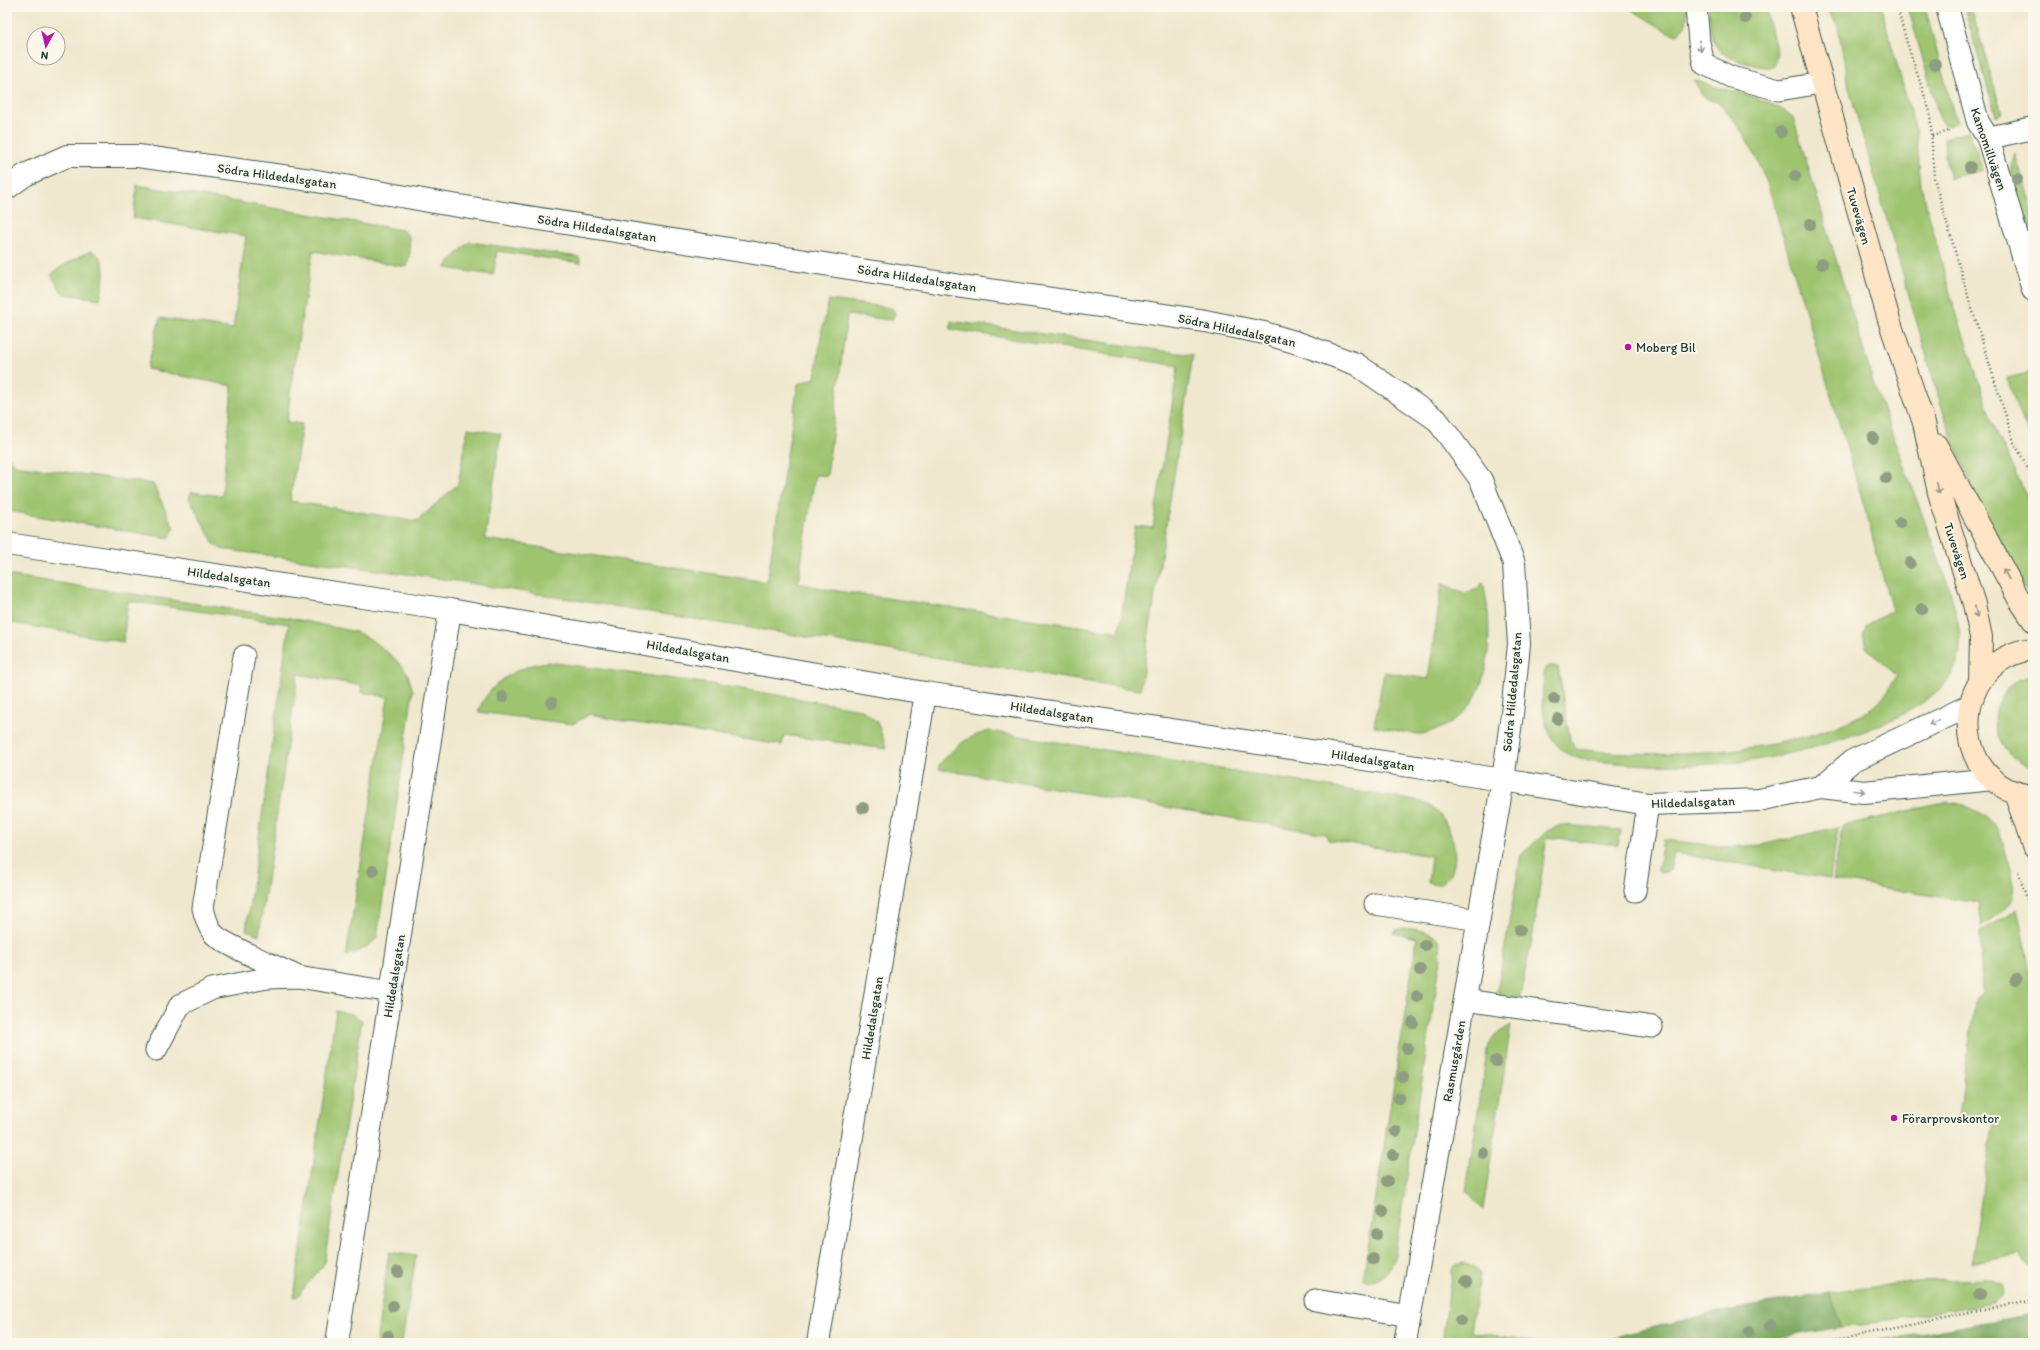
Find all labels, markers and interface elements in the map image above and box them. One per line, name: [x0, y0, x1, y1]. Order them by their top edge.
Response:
north arrow: [26, 26, 66, 66]
one-way arrow: [1696, 39, 1704, 52]
text: N: [40, 48, 49, 62]
street label: Kamomillvägen: [1968, 106, 2010, 193]
street label: Södra Hildedalsgatan: [216, 160, 338, 192]
street label: Tuvevägen: [1844, 186, 1874, 247]
street label: Södra Hildedalsgatan: [536, 211, 658, 245]
street label: Södra Hildedalsgatan: [856, 261, 978, 295]
street label: Södra Hildedalsgatan: [1177, 310, 1298, 350]
place label: Moberg Bil: [1636, 340, 1696, 355]
marker: Moberg Bil: [1623, 342, 1633, 352]
one-way arrow: [1935, 481, 1943, 494]
street label: Tuvevägen: [1941, 521, 1973, 582]
street label: Hildedalsgatan: [186, 564, 272, 590]
one-way arrow: [2002, 569, 2009, 581]
one-way arrow: [1972, 606, 1980, 619]
street label: Södra Hildedalsgatan: [1499, 631, 1525, 753]
street label: Hildedalsgatan: [645, 636, 731, 666]
street label: Hildedalsgatan: [1009, 698, 1095, 726]
one-way arrow: [1928, 719, 1940, 726]
street label: Hildedalsgatan: [1330, 746, 1416, 774]
one-way arrow: [1852, 788, 1865, 795]
street label: Hildedalsgatan: [1651, 793, 1735, 811]
street label: Hildedalsgatan: [380, 933, 408, 1019]
street label: Hildedalsgatan: [858, 975, 886, 1061]
street label: Rasmusgården: [1439, 1018, 1469, 1103]
place label: Förarprovskontor: [1902, 1111, 2000, 1126]
marker: Förarprovskontor: [1889, 1113, 1899, 1123]

